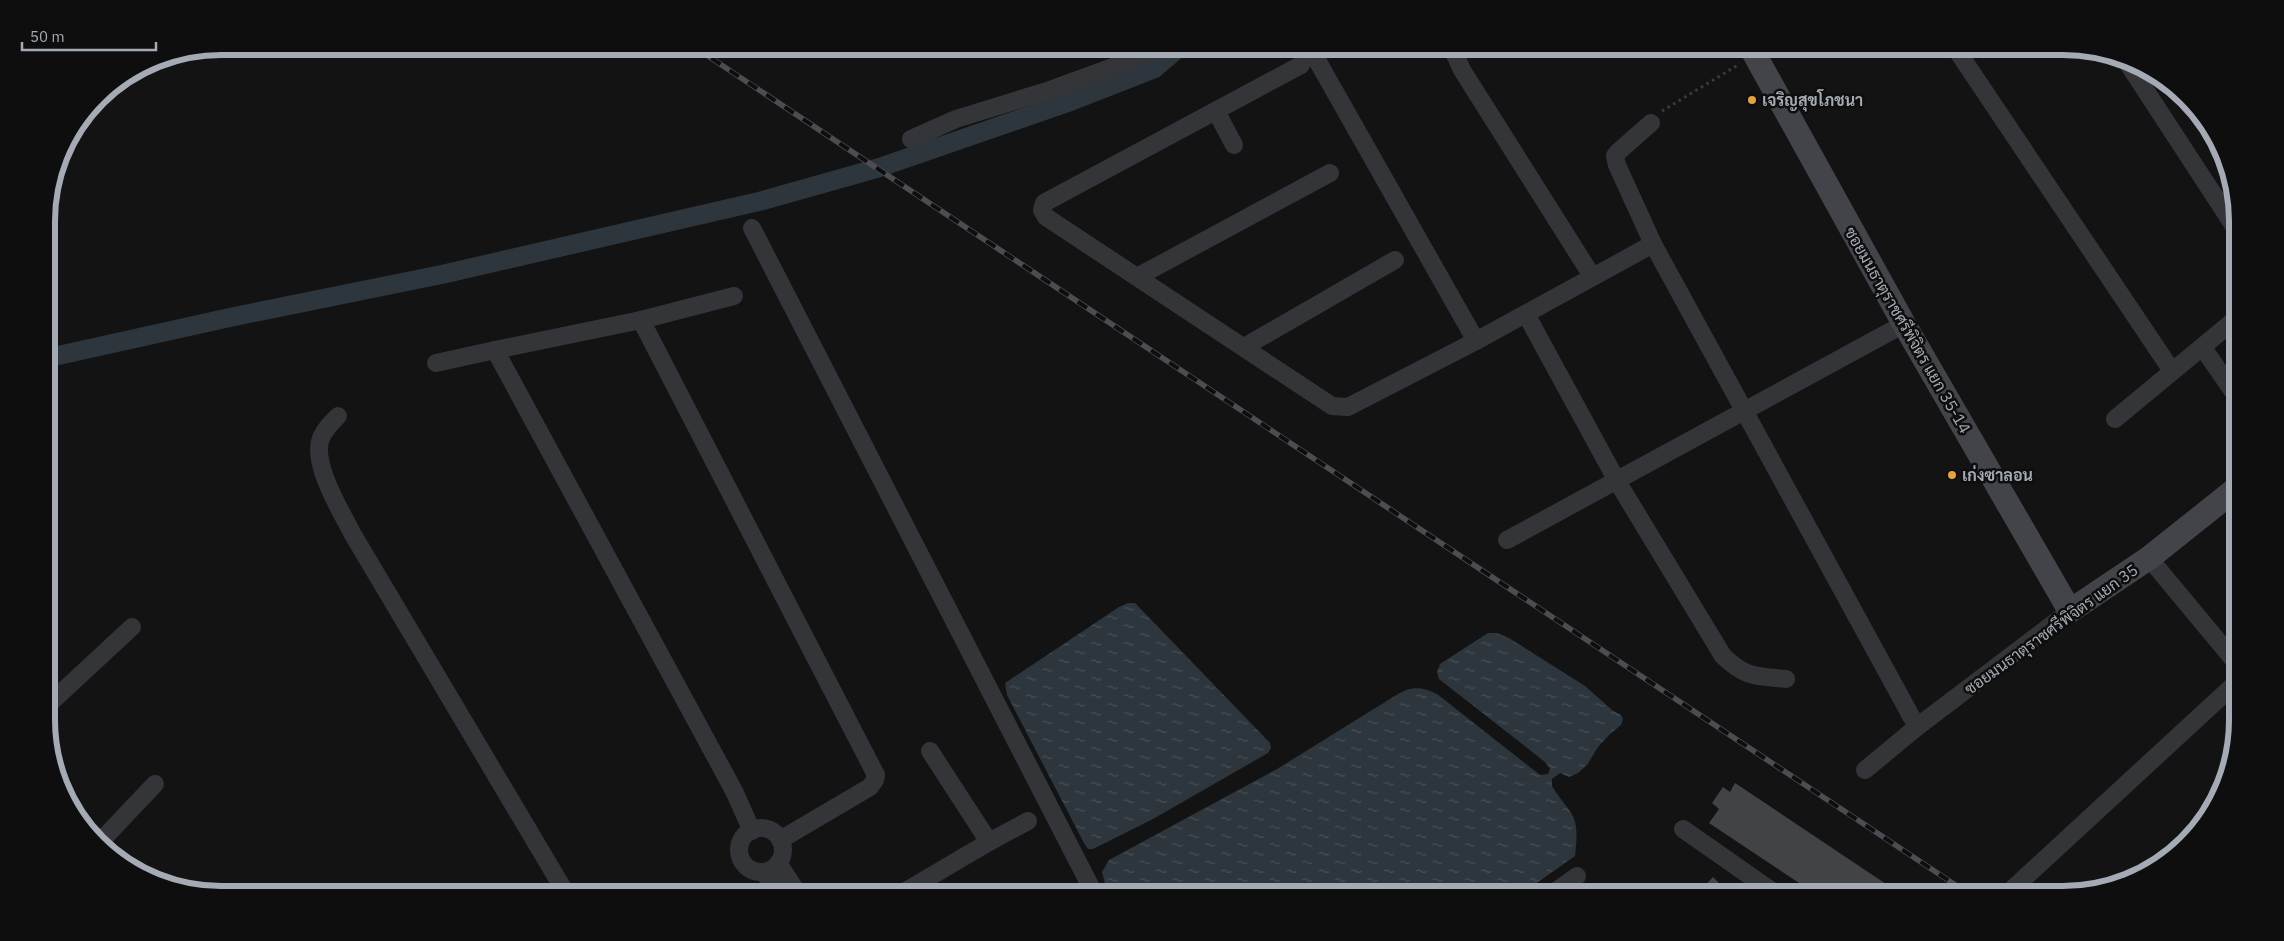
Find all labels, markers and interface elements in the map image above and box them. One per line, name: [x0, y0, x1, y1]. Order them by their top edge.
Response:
scale bar: [22, 20, 156, 52]
text: 50 m: [30, 27, 65, 46]
place label: เจริญสุขโภชนา: [1762, 89, 1863, 112]
marker: เจริญสุขโภชนา: [1746, 94, 1758, 106]
street label: ซอยมนธาตุราชศรีพิจิตร แยก 35-14: [1839, 223, 1976, 438]
place label: เก่งซาลอน: [1962, 465, 2033, 485]
marker: เก่งซาลอน: [1946, 469, 1958, 481]
street label: ซอยมนธาตุราชศรีพิจิตร แยก 35: [1960, 559, 2143, 700]

